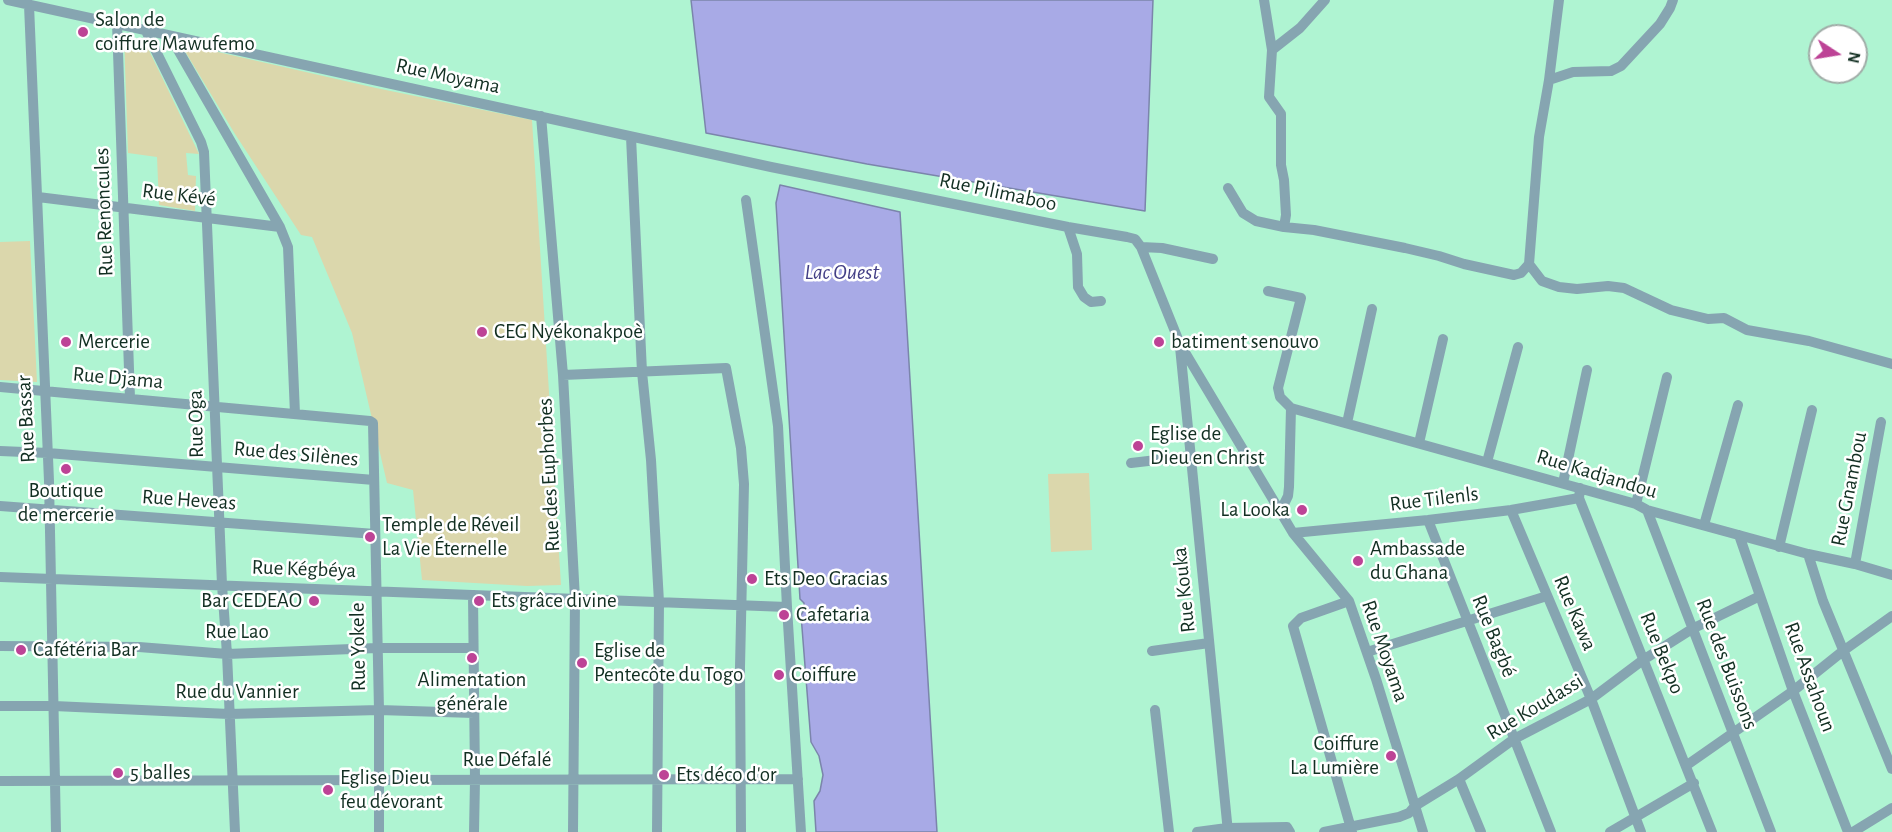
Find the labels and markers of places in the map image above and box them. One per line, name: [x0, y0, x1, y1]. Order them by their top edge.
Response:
place label: Salon de coiffure Mawufemo: [95, 7, 255, 57]
marker: Salon de coiffure Mawufemo: [76, 25, 90, 39]
place label: CEG Nyékonakpoè: [494, 319, 643, 345]
marker: CEG Nyékonakpoè: [475, 325, 489, 339]
place label: Mercerie: [78, 329, 150, 355]
place label: batiment senouvo: [1171, 329, 1319, 355]
marker: Mercerie: [59, 335, 73, 349]
marker: batiment senouvo: [1152, 335, 1166, 349]
place label: Eglise de Dieu en Christ: [1150, 421, 1264, 471]
marker: Eglise de Dieu en Christ: [1131, 439, 1145, 453]
marker: Boutique de mercerie: [59, 462, 73, 476]
place label: Boutique de mercerie: [18, 478, 114, 528]
place label: La Looka: [1220, 497, 1290, 523]
marker: La Looka: [1295, 503, 1309, 517]
place label: Temple de Réveil La Vie Éternelle: [382, 512, 520, 562]
marker: Temple de Réveil La Vie Éternelle: [363, 530, 377, 544]
place label: Ambassade du Ghana: [1370, 536, 1465, 586]
marker: Ambassade du Ghana: [1351, 554, 1365, 568]
place label: Ets Deo Gracias: [764, 566, 888, 592]
marker: Ets Deo Gracias: [745, 572, 759, 586]
place label: Bar CEDEAO: [201, 588, 302, 614]
place label: Ets grâce divine: [491, 588, 617, 614]
marker: Bar CEDEAO: [307, 594, 321, 608]
marker: Ets grâce divine: [472, 594, 486, 608]
place label: Cafetaria: [796, 602, 870, 628]
marker: Cafetaria: [777, 608, 791, 622]
place label: Cafétéria Bar: [33, 637, 138, 663]
place label: Eglise de Pentecôte du Togo: [594, 638, 743, 688]
marker: Cafétéria Bar: [14, 643, 28, 657]
marker: Alimentation générale: [465, 651, 479, 665]
marker: Eglise de Pentecôte du Togo: [575, 656, 589, 670]
place label: Coiffure: [791, 662, 857, 688]
place label: Alimentation générale: [418, 667, 526, 717]
marker: Coiffure: [772, 668, 786, 682]
place label: Coiffure La Lumière: [1290, 731, 1379, 781]
marker: Coiffure La Lumière: [1384, 749, 1398, 763]
place label: 5 balles: [130, 760, 191, 786]
place label: Ets déco d'or: [676, 762, 777, 788]
place label: Eglise Dieu feu dévorant: [340, 765, 443, 815]
marker: 5 balles: [111, 766, 125, 780]
marker: Ets déco d'or: [657, 768, 671, 782]
marker: Eglise Dieu feu dévorant: [321, 783, 335, 797]

